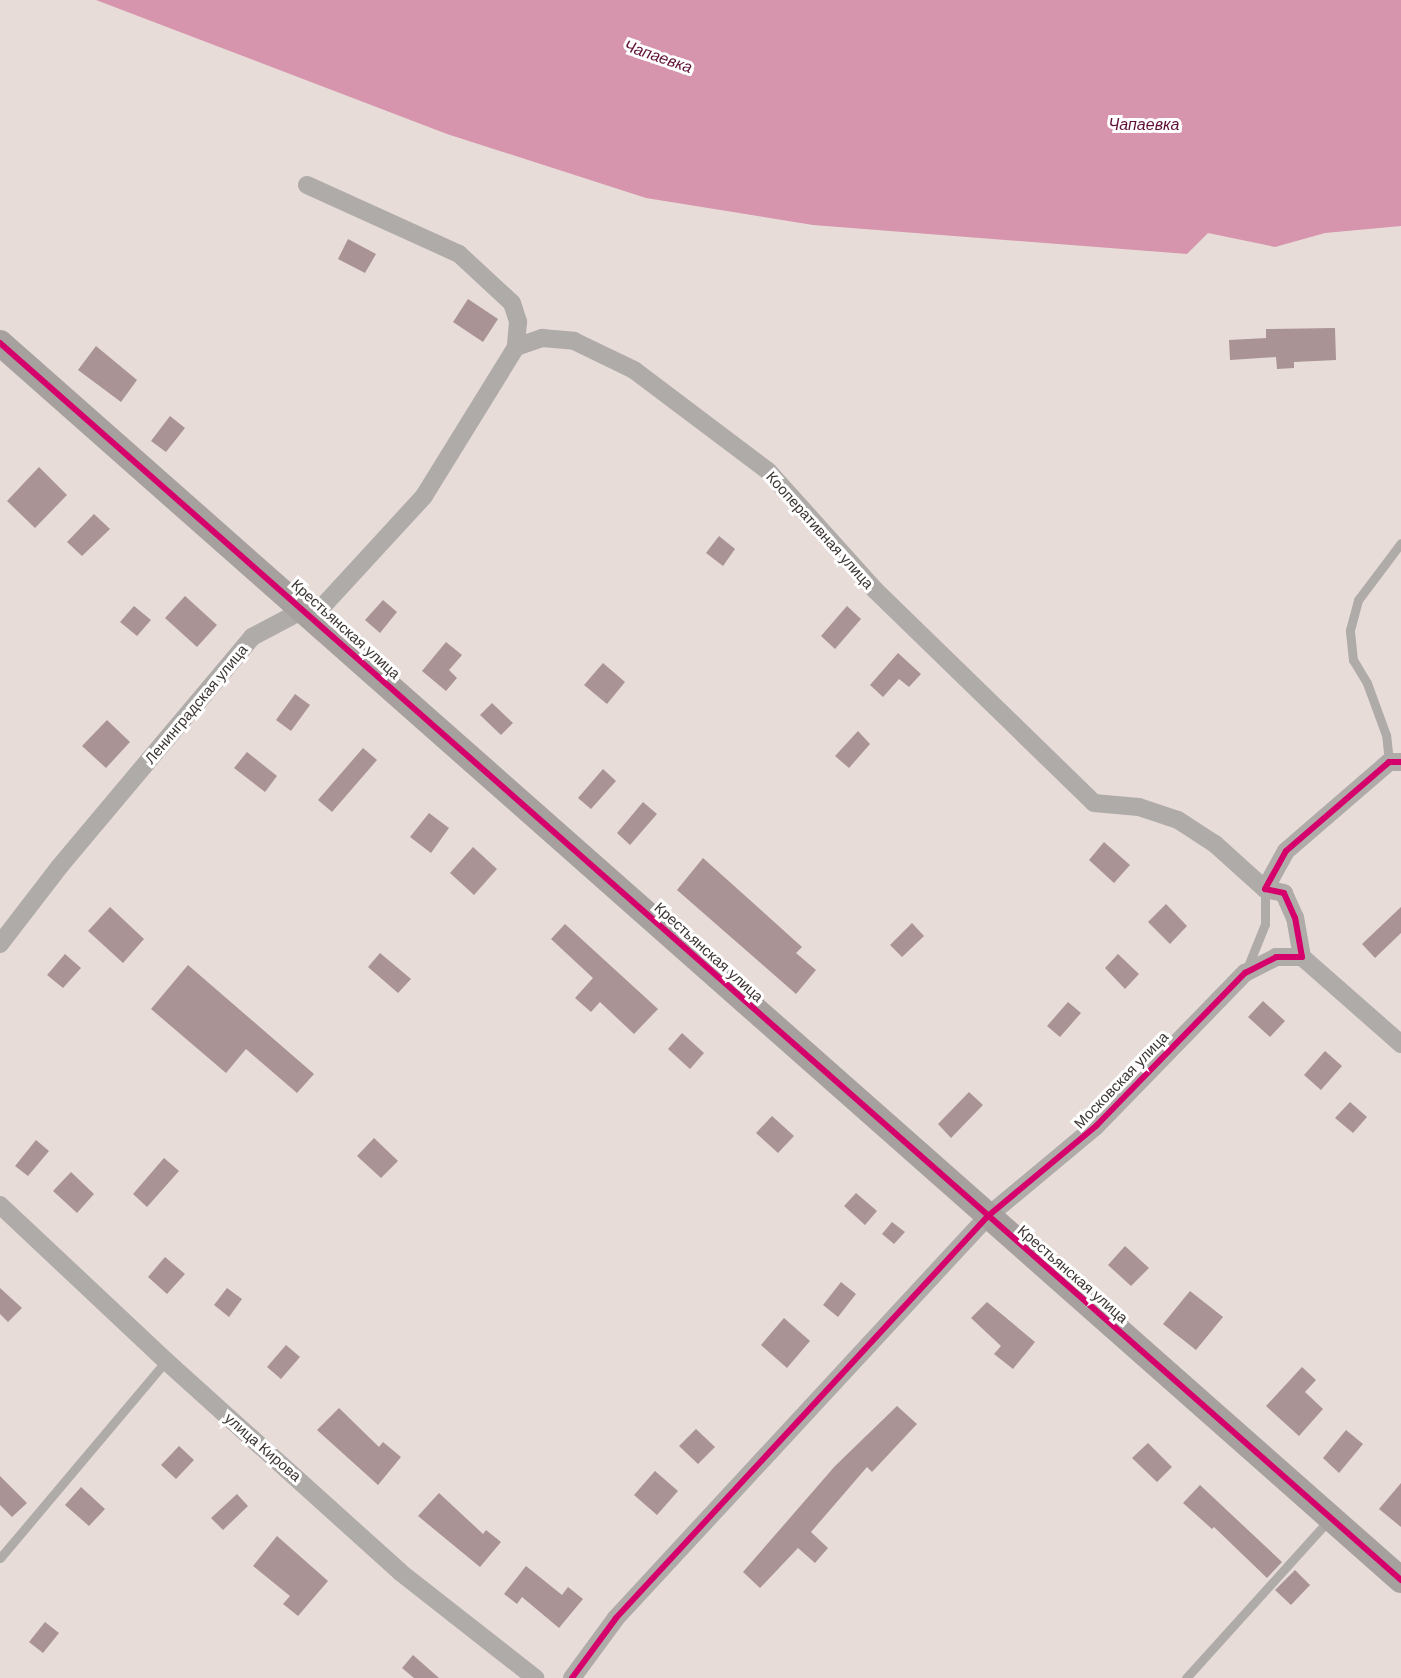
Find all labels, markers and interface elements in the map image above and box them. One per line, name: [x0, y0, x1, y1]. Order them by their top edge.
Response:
water label: Чапаевка: [621, 36, 695, 78]
water label: Чапаевка: [1109, 115, 1179, 135]
street label: Кооперативная улица: [763, 468, 877, 592]
street label: Крестьянская улица: [288, 575, 404, 683]
street label: Ленинградская улица: [141, 641, 251, 767]
street label: Крестьянская улица: [651, 898, 767, 1006]
street label: Московская улица: [1070, 1028, 1172, 1132]
street label: Крестьянская улица: [1014, 1221, 1132, 1327]
street label: улица Кирова: [221, 1409, 305, 1485]

